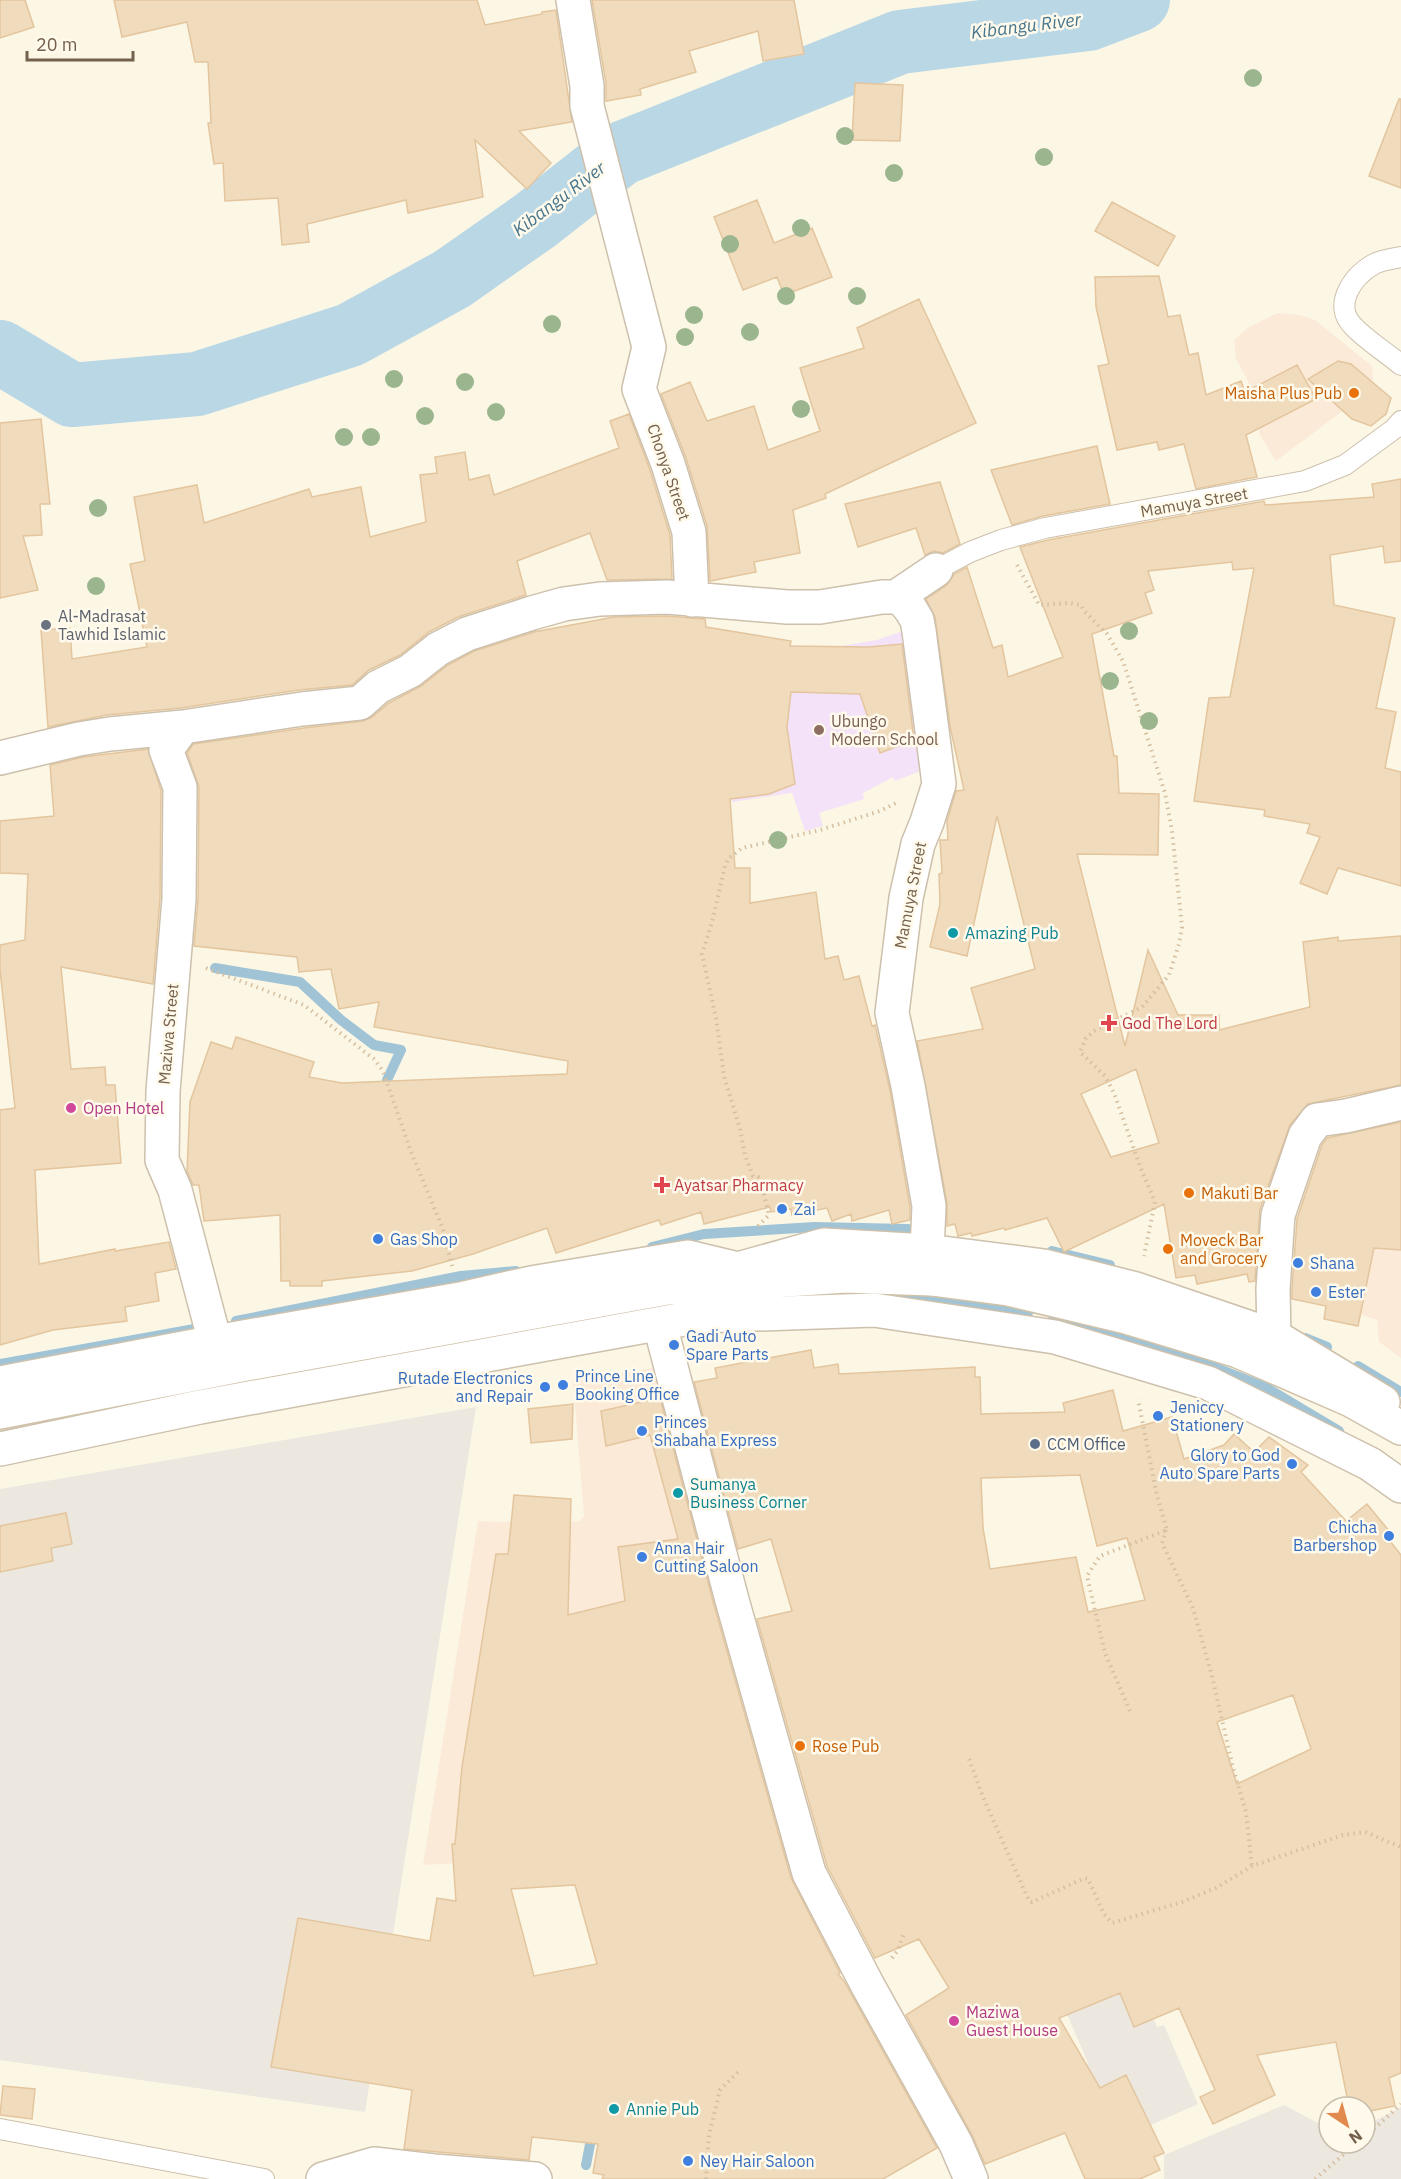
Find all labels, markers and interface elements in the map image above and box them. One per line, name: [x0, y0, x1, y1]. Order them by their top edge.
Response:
water label: Kibangu River: [970, 7, 1083, 44]
scale bar: [27, 24, 134, 62]
text: 20 m: [36, 33, 78, 56]
water label: Kibangu River: [508, 156, 610, 241]
place label: Maisha Plus Pub: [1224, 383, 1342, 403]
marker: Maisha Plus Pub: [1347, 386, 1361, 400]
street label: Chonya Street: [643, 421, 695, 523]
street label: Mamuya Street: [1139, 483, 1249, 521]
place label: Al-Madrasat Tawhid Islamic: [58, 606, 166, 644]
marker: Al-Madrasat Tawhid Islamic: [39, 618, 53, 632]
place label: Ubungo Modern School: [831, 711, 938, 749]
marker: Ubungo Modern School: [812, 723, 826, 737]
street label: Mamuya Street: [890, 840, 930, 950]
place label: Amazing Pub: [965, 923, 1059, 943]
marker: Amazing Pub: [946, 926, 960, 940]
street label: Maziwa Street: [154, 983, 182, 1085]
place label: God The Lord: [1122, 1013, 1218, 1033]
marker: God The Lord: [1100, 1014, 1118, 1032]
place label: Open Hotel: [83, 1098, 164, 1118]
marker: Open Hotel: [64, 1101, 78, 1115]
place label: Ayatsar Pharmacy: [674, 1175, 804, 1195]
marker: Ayatsar Pharmacy: [655, 1178, 669, 1192]
place label: Makuti Bar: [1201, 1183, 1278, 1203]
marker: Makuti Bar: [1182, 1186, 1196, 1200]
place label: Zai: [794, 1199, 816, 1219]
marker: Zai: [775, 1202, 789, 1216]
place label: Gas Shop: [390, 1229, 458, 1249]
place label: Moveck Bar and Grocery: [1180, 1230, 1267, 1268]
marker: Gas Shop: [371, 1232, 385, 1246]
marker: Moveck Bar and Grocery: [1161, 1242, 1175, 1256]
place label: Shana: [1310, 1253, 1355, 1273]
marker: Shana: [1291, 1256, 1305, 1270]
place label: Ester: [1328, 1282, 1365, 1302]
marker: Ester: [1309, 1285, 1323, 1299]
place label: Gadi Auto Spare Parts: [686, 1326, 769, 1364]
marker: Gadi Auto Spare Parts: [667, 1338, 681, 1352]
place label: Prince Line Booking Office: [575, 1366, 680, 1404]
place label: Rutade Electronics and Repair: [398, 1368, 533, 1406]
marker: Prince Line Booking Office: [556, 1378, 570, 1392]
marker: Rutade Electronics and Repair: [538, 1380, 552, 1394]
place label: Jeniccy Stationery: [1170, 1397, 1244, 1435]
marker: Jeniccy Stationery: [1151, 1409, 1165, 1423]
place label: Princes Shabaha Express: [654, 1412, 777, 1450]
marker: Princes Shabaha Express: [635, 1424, 649, 1438]
place label: CCM Office: [1047, 1434, 1126, 1454]
marker: CCM Office: [1028, 1437, 1042, 1451]
place label: Glory to God Auto Spare Parts: [1159, 1445, 1280, 1483]
marker: Glory to God Auto Spare Parts: [1285, 1457, 1299, 1471]
place label: Sumanya Business Corner: [690, 1474, 807, 1512]
marker: Sumanya Business Corner: [671, 1486, 685, 1500]
place label: Chicha Barbershop: [1293, 1517, 1377, 1555]
marker: Chicha Barbershop: [1382, 1529, 1396, 1543]
place label: Anna Hair Cutting Saloon: [654, 1538, 759, 1576]
marker: Anna Hair Cutting Saloon: [635, 1550, 649, 1564]
place label: Rose Pub: [812, 1736, 879, 1756]
marker: Rose Pub: [793, 1739, 807, 1753]
place label: Maziwa Guest House: [966, 2002, 1058, 2040]
marker: Maziwa Guest House: [947, 2014, 961, 2028]
north arrow: [1317, 2095, 1377, 2155]
place label: Annie Pub: [626, 2099, 699, 2119]
marker: Annie Pub: [607, 2102, 621, 2116]
text: N: [1345, 2126, 1366, 2149]
place label: Ney Hair Saloon: [700, 2151, 814, 2171]
marker: Ney Hair Saloon: [681, 2154, 695, 2168]

